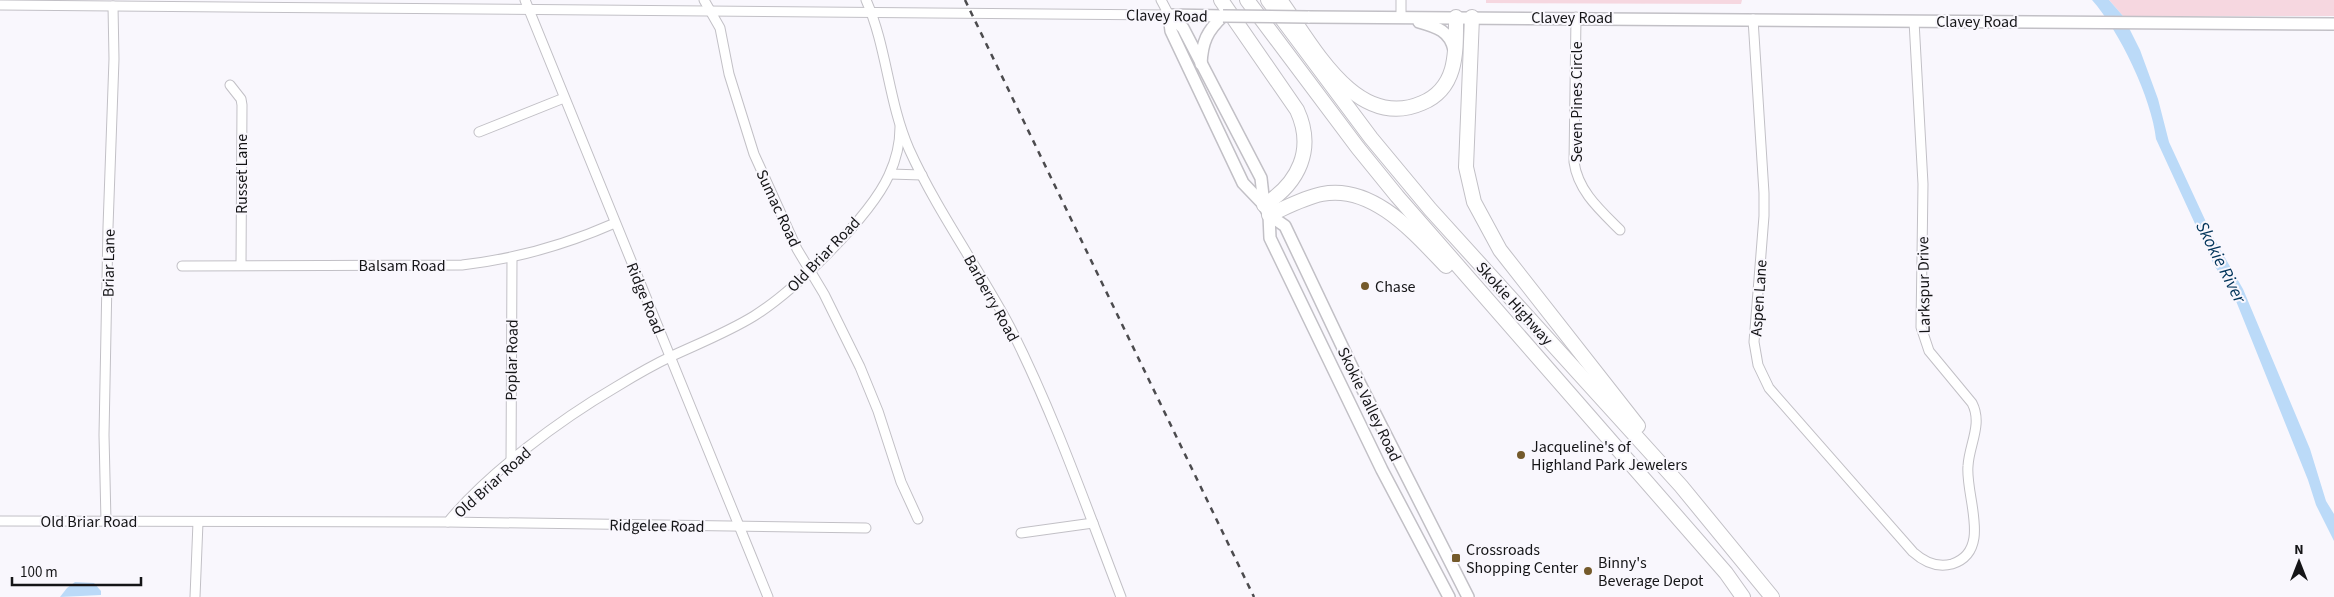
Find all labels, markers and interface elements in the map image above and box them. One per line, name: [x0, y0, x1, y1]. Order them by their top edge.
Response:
street label: Clavey Road: [1126, 4, 1208, 28]
street label: Clavey Road: [1531, 7, 1613, 29]
street label: Clavey Road: [1936, 11, 2018, 33]
street label: Seven Pines Circle: [1566, 41, 1588, 163]
street label: Russet Lane: [231, 134, 253, 214]
street label: Sumac Road: [750, 166, 806, 251]
street label: Old Briar Road: [782, 212, 865, 297]
water label: Skokie River: [2189, 217, 2252, 308]
street label: Briar Lane: [97, 229, 121, 297]
street label: Larkspur Drive: [1912, 236, 1936, 334]
street label: Barberry Road: [958, 251, 1024, 346]
street label: Balsam Road: [358, 255, 446, 277]
street label: Skokie Highway: [1471, 257, 1558, 351]
street label: Ridge Road: [621, 259, 669, 337]
street label: Aspen Lane: [1745, 259, 1773, 337]
place label: Chase: [1375, 276, 1416, 298]
marker: Chase: [1359, 280, 1371, 292]
street label: Poplar Road: [500, 319, 524, 401]
street label: Skokie Valley Road: [1332, 343, 1406, 465]
place label: Jacqueline's of Highland Park Jewelers: [1531, 436, 1688, 476]
street label: Old Briar Road: [449, 442, 536, 523]
marker: Jacqueline's of Highland Park Jewelers: [1515, 449, 1527, 461]
street label: Old Briar Road: [41, 511, 137, 533]
street label: Ridgelee Road: [609, 514, 705, 538]
north arrow: [2274, 537, 2324, 587]
place label: Crossroads Shopping Center: [1466, 539, 1579, 579]
text: N: [2294, 540, 2304, 560]
marker: Crossroads Shopping Center: [1450, 552, 1462, 564]
place label: Binny's Beverage Depot: [1598, 552, 1704, 592]
scale bar: [12, 554, 141, 586]
text: 100 m: [20, 562, 58, 583]
marker: Binny's Beverage Depot: [1582, 565, 1594, 577]

